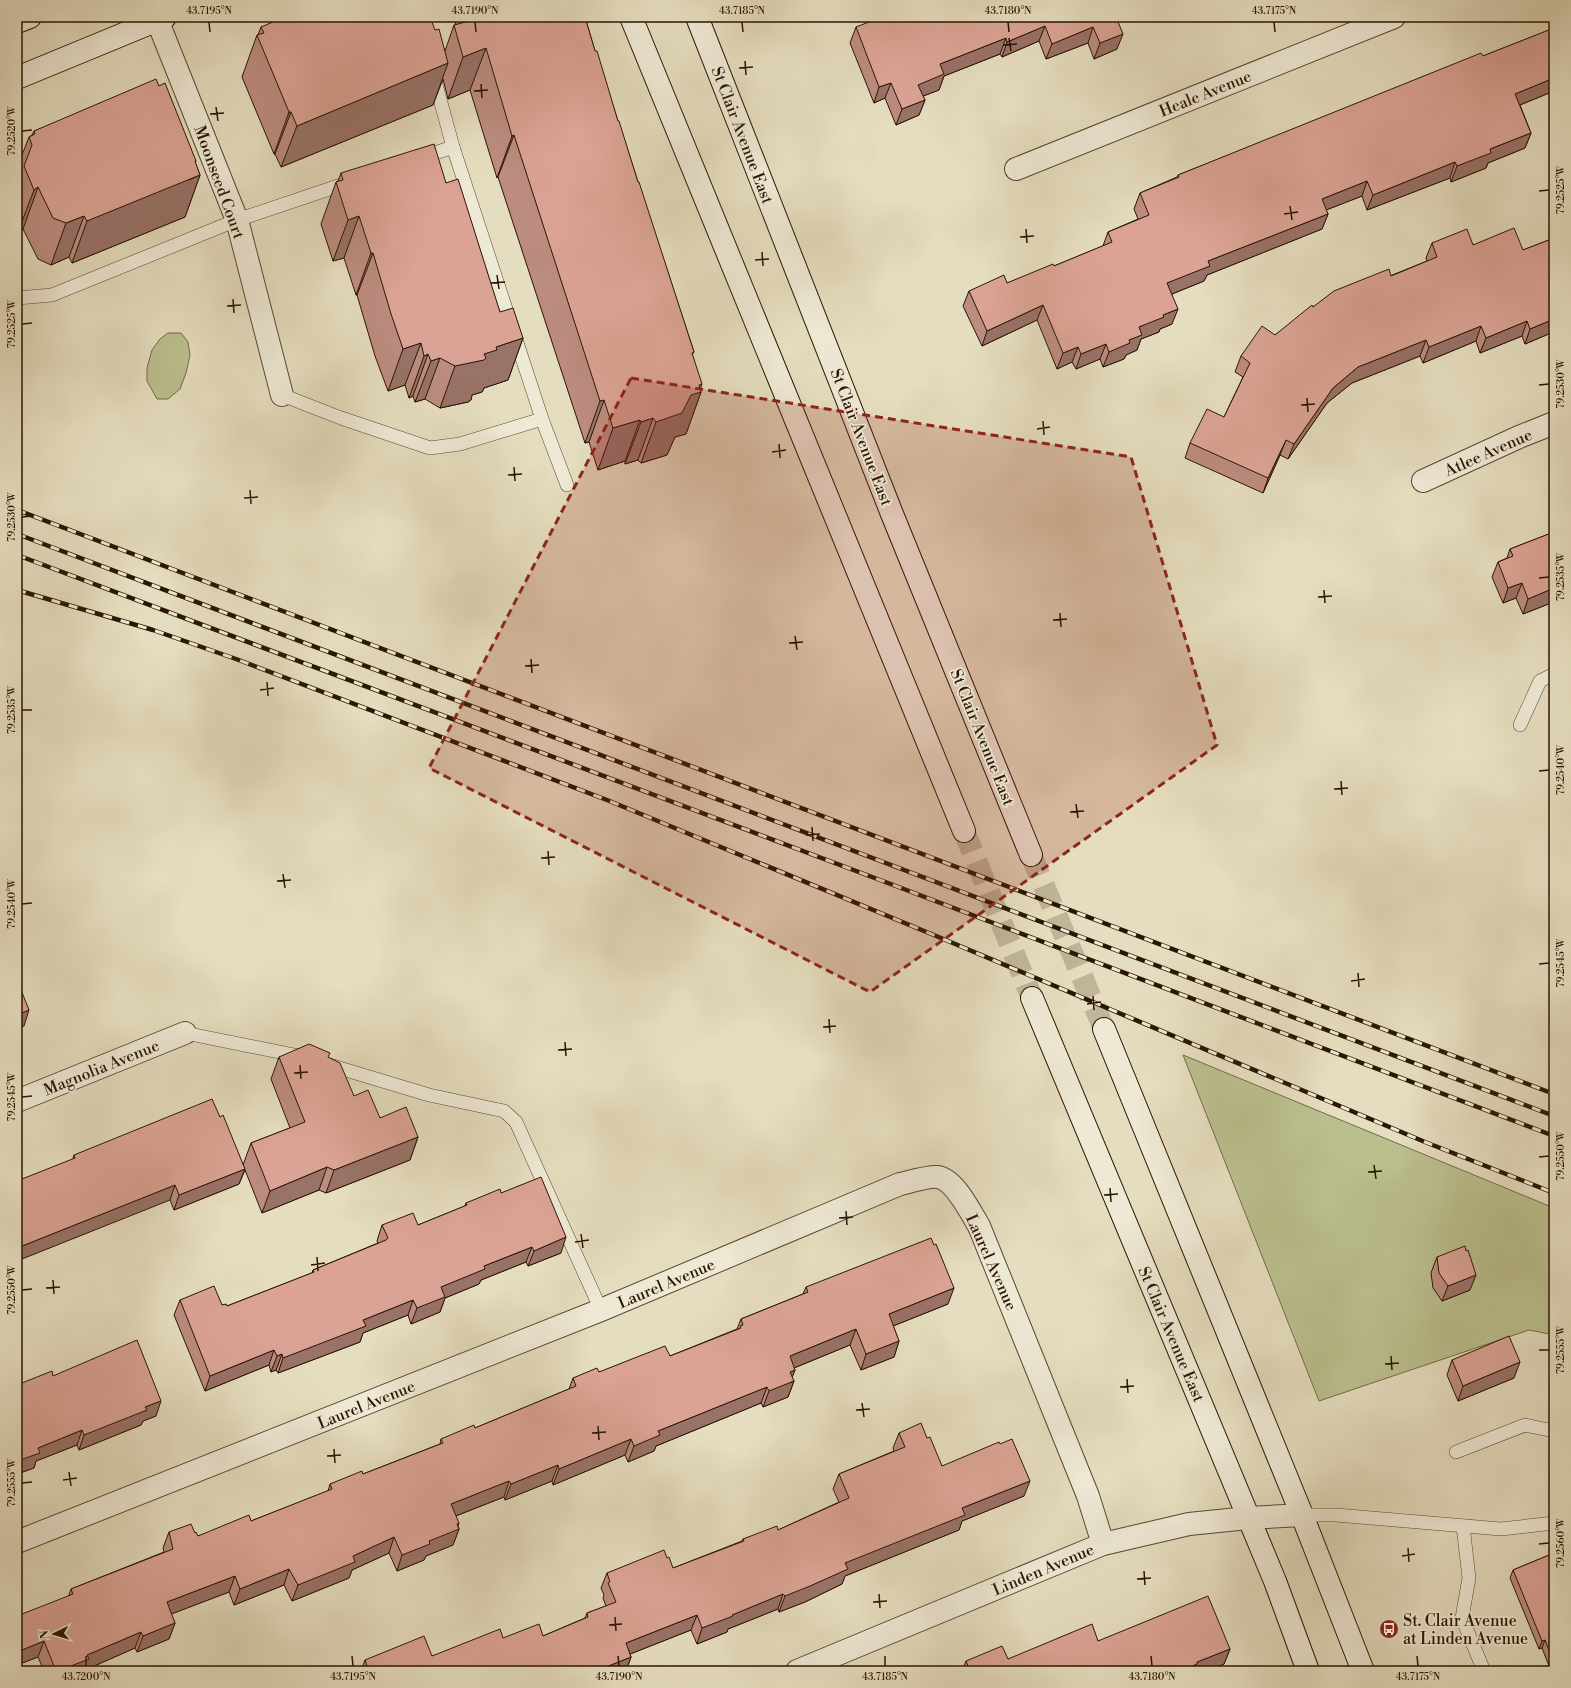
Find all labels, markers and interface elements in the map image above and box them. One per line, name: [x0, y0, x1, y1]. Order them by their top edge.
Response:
text: 43.7195°N: [186, 5, 232, 17]
text: 43.7190°N: [452, 5, 499, 17]
text: 43.7185°N: [719, 5, 766, 17]
text: 43.7180°N: [984, 5, 1032, 17]
text: 43.7175°N: [1252, 5, 1297, 17]
street label: St Clair Avenue East: [707, 64, 778, 207]
street label: Heale Avenue: [1156, 66, 1254, 122]
text: 79.2520°W: [6, 105, 18, 156]
street label: Moonseed Court: [189, 123, 249, 242]
text: 79.2525°W: [1555, 165, 1567, 214]
text: 79.2525°W: [6, 299, 18, 348]
text: 79.2530°W: [1555, 358, 1567, 409]
street label: St Clair Avenue East: [826, 366, 897, 509]
street label: Atlee Avenue: [1441, 425, 1535, 482]
text: 79.2530°W: [6, 491, 18, 542]
text: 79.2535°W: [1555, 552, 1567, 601]
street label: St Clair Avenue East: [946, 666, 1019, 809]
text: 79.2535°W: [6, 685, 18, 734]
text: 79.2540°W: [1555, 744, 1567, 795]
text: 79.2540°W: [6, 878, 18, 929]
text: 79.2545°W: [1555, 938, 1567, 987]
street label: Magnolia Avenue: [41, 1036, 162, 1100]
text: 79.2545°W: [6, 1072, 18, 1121]
text: 79.2550°W: [1555, 1130, 1567, 1181]
street label: Laurel Avenue: [961, 1211, 1021, 1314]
street label: Laurel Avenue: [615, 1255, 718, 1313]
text: 79.2550°W: [6, 1264, 18, 1315]
street label: St Clair Avenue East: [1133, 1264, 1209, 1406]
text: 79.2555°W: [1555, 1325, 1567, 1374]
street label: Laurel Avenue: [315, 1376, 418, 1434]
text: 79.2555°W: [6, 1458, 18, 1507]
text: 79.2560°W: [1555, 1517, 1567, 1568]
street label: Linden Avenue: [990, 1540, 1097, 1600]
place label: St. Clair Avenue at Linden Avenue: [1403, 1611, 1528, 1649]
north arrow: [34, 1614, 74, 1654]
bus stop icon: St. Clair Avenue at Linden Avenue: [1378, 1618, 1400, 1640]
text: N: [38, 1630, 52, 1640]
text: 43.7200°N: [62, 1671, 111, 1683]
text: 43.7195°N: [330, 1671, 376, 1683]
text: 43.7190°N: [596, 1671, 643, 1683]
text: 43.7185°N: [862, 1671, 909, 1683]
text: 43.7180°N: [1128, 1671, 1176, 1683]
text: 43.7175°N: [1396, 1671, 1441, 1683]

